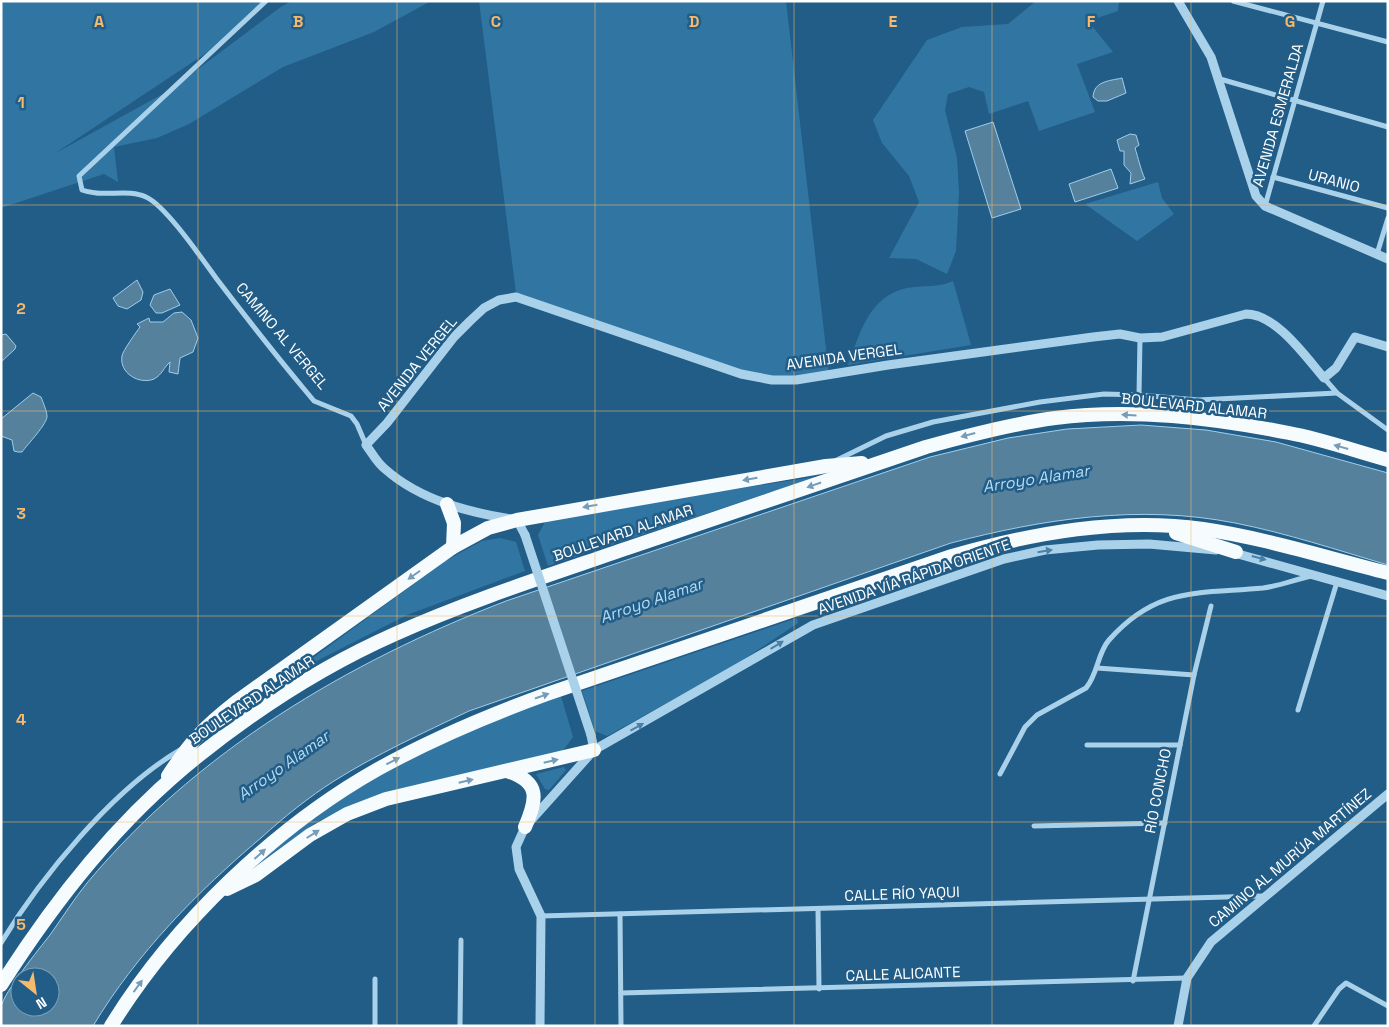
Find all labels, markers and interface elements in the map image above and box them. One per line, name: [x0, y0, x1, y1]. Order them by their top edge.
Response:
text: A: [94, 11, 104, 32]
text: B: [293, 11, 303, 32]
text: C: [491, 11, 501, 32]
text: D: [689, 11, 699, 32]
text: E: [889, 11, 898, 32]
text: F: [1087, 11, 1096, 32]
text: G: [1285, 11, 1295, 32]
street label: AVENIDA ESMERALDA: [1248, 40, 1307, 189]
text: 1: [17, 92, 25, 113]
street label: URANIO: [1306, 165, 1362, 196]
street label: CAMINO AL VERGEL: [232, 278, 333, 393]
text: 2: [16, 298, 26, 319]
street label: AVENIDA VERGEL: [373, 312, 461, 415]
street label: AVENIDA VERGEL: [785, 339, 903, 374]
street label: BOULEVARD ALAMAR: [1120, 388, 1268, 423]
one-way arrow: [1121, 410, 1137, 418]
one-way arrow: [961, 432, 976, 440]
one-way arrow: [1333, 443, 1348, 451]
water label: Arroyo Alamar: [981, 459, 1093, 497]
one-way arrow: [742, 475, 758, 483]
one-way arrow: [806, 482, 821, 489]
street label: BOULEVARD ALAMAR: [550, 500, 695, 565]
one-way arrow: [582, 502, 598, 510]
text: 3: [16, 503, 26, 524]
street label: AVENIDA VÍA RÁPIDA ORIENTE: [815, 535, 1012, 618]
one-way arrow: [1038, 546, 1054, 554]
one-way arrow: [1251, 554, 1266, 562]
one-way arrow: [407, 570, 420, 580]
water label: Arroyo Alamar: [597, 572, 707, 628]
one-way arrow: [771, 640, 784, 649]
street label: BOULEVARD ALAMAR: [186, 651, 318, 748]
one-way arrow: [535, 692, 550, 700]
text: 4: [16, 709, 26, 730]
one-way arrow: [630, 723, 644, 731]
water label: Arroyo Alamar: [233, 725, 335, 805]
street label: RÍO CONCHO: [1140, 747, 1175, 835]
one-way arrow: [386, 757, 400, 765]
one-way arrow: [543, 757, 558, 765]
one-way arrow: [458, 777, 473, 785]
street label: CAMINO AL MURÚA MARTÍNEZ: [1204, 784, 1375, 931]
one-way arrow: [307, 829, 320, 838]
one-way arrow: [254, 848, 266, 860]
street label: CALLE RÍO YAQUI: [844, 882, 960, 905]
text: 5: [16, 914, 26, 935]
street label: CALLE ALICANTE: [845, 962, 961, 985]
north arrow: [10, 967, 60, 1017]
one-way arrow: [133, 979, 143, 993]
text: N: [33, 993, 50, 1013]

